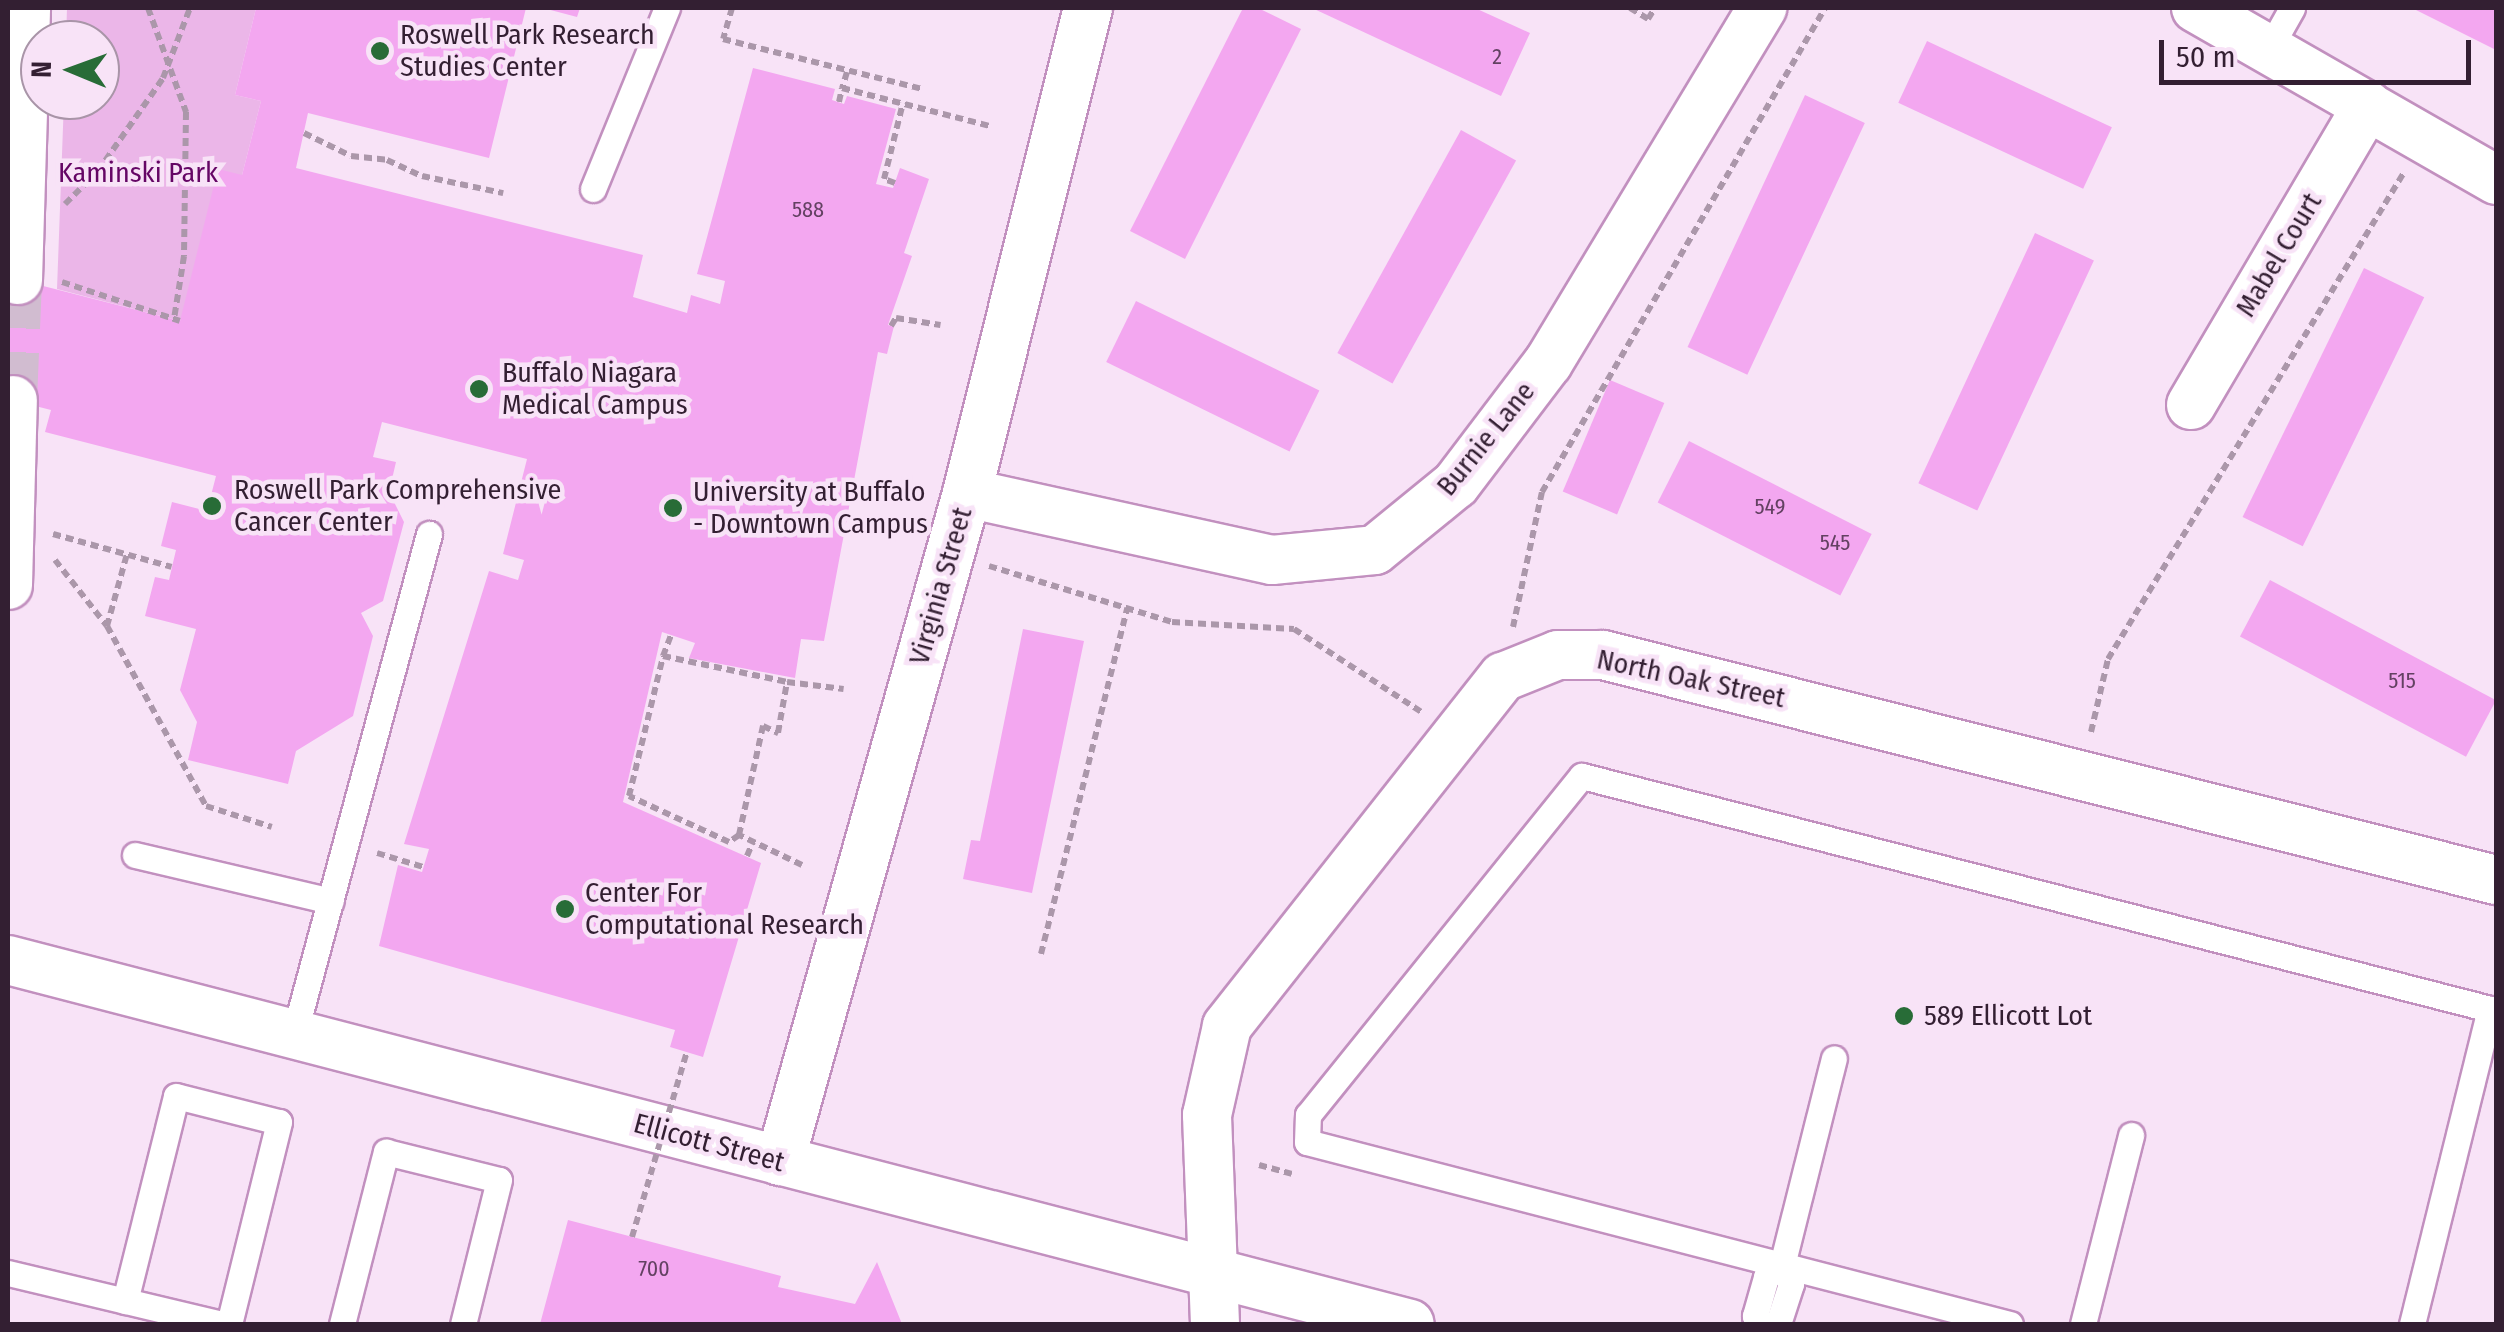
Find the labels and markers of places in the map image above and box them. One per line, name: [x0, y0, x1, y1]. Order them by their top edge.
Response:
place label: Roswell Park Research Studies Center: [400, 18, 655, 84]
marker: Roswell Park Research Studies Center: [369, 40, 391, 62]
place label: Buffalo Niagara Medical Campus: [502, 356, 688, 422]
marker: Buffalo Niagara Medical Campus: [466, 376, 492, 402]
place label: Roswell Park Comprehensive Cancer Center: [234, 473, 561, 539]
place label: University at Buffalo - Downtown Campus: [693, 475, 928, 541]
marker: Roswell Park Comprehensive Cancer Center: [199, 493, 225, 519]
marker: University at Buffalo - Downtown Campus: [662, 497, 684, 519]
place label: Center For Computational Research: [585, 876, 864, 942]
marker: Center For Computational Research: [554, 898, 576, 920]
place label: 589 Ellicott Lot: [1924, 999, 2092, 1033]
marker: 589 Ellicott Lot: [1893, 1005, 1915, 1027]

